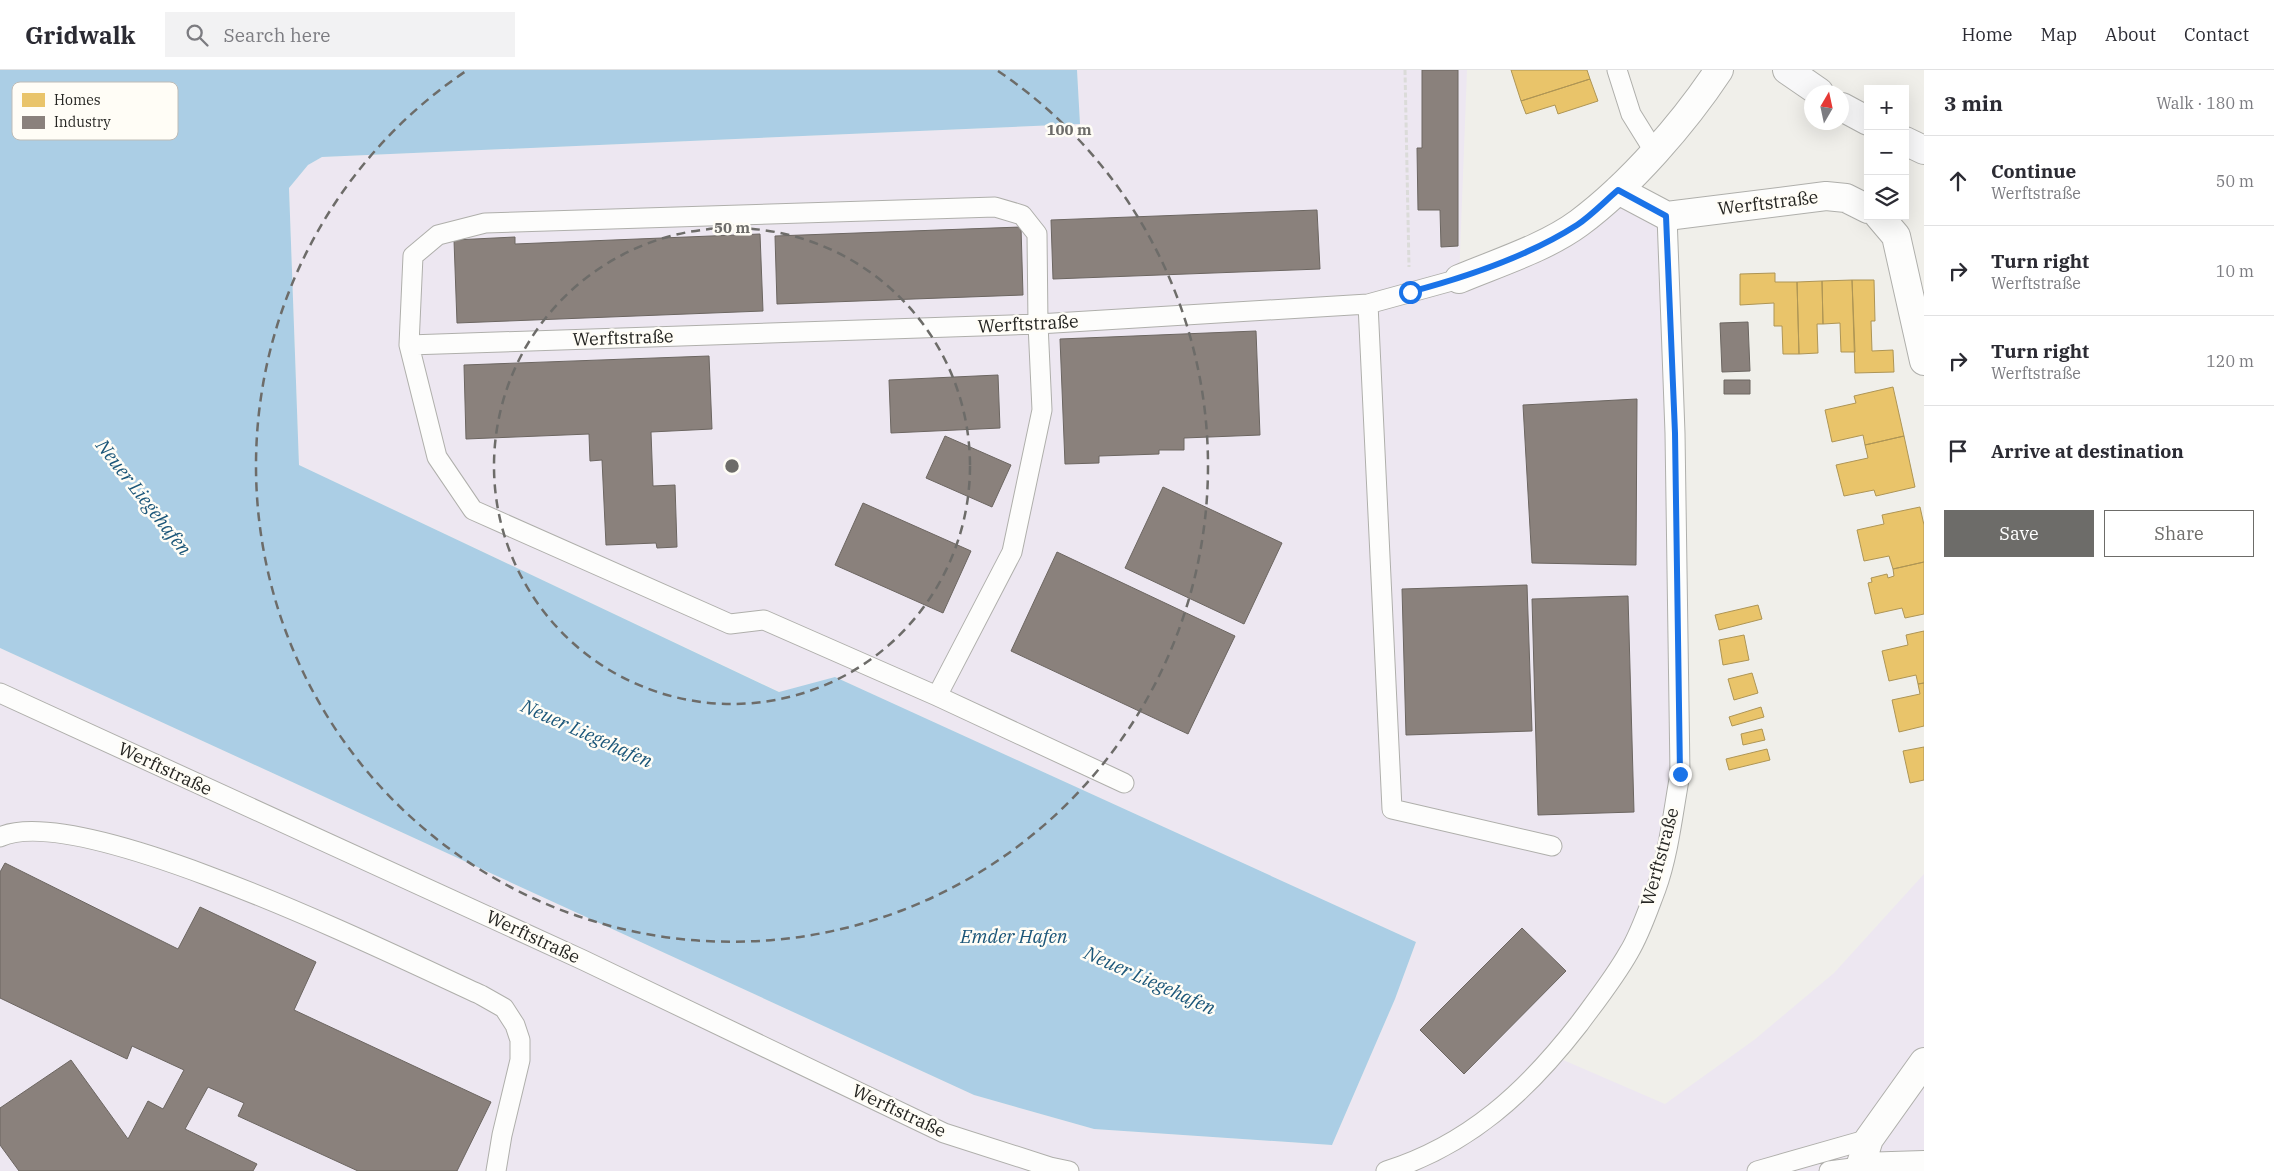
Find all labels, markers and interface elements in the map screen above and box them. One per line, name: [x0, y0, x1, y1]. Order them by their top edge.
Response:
search box: [165, 12, 515, 57]
text: Gridwalk: [25, 19, 135, 51]
icon: search: [183, 21, 211, 49]
text: Search here: [223, 23, 331, 47]
text: Home: [1961, 23, 2013, 46]
text: Map: [2041, 23, 2077, 46]
text: About: [2105, 23, 2156, 46]
text: Contact: [2184, 23, 2249, 46]
legend: [12, 82, 178, 140]
north arrow: [1804, 85, 1849, 130]
map controls: [1864, 85, 1909, 220]
button: +: [1864, 85, 1909, 130]
text: 3 min: [1944, 89, 2003, 117]
text: Homes: [54, 91, 101, 109]
text: Walk · 180 m: [2156, 93, 2254, 113]
text: Industry: [54, 113, 111, 131]
text: 100 m: [1046, 120, 1092, 139]
button: −: [1864, 130, 1909, 175]
text: Continue: [1991, 159, 2076, 183]
icon: ahead: [1944, 167, 1972, 195]
text: 50 m: [2216, 171, 2254, 191]
button: layers: [1864, 175, 1909, 220]
text: Werftstraße: [1991, 183, 2081, 203]
street label: Werftstraße: [1716, 185, 1819, 220]
text: 50 m: [714, 218, 750, 237]
text: Turn right: [1991, 249, 2089, 273]
icon: right: [1944, 257, 1972, 285]
text: 10 m: [2216, 261, 2254, 281]
text: Werftstraße: [1991, 273, 2081, 293]
route start: [1399, 281, 1422, 304]
street label: Werftstraße: [977, 309, 1079, 338]
street label: Werftstraße: [572, 324, 674, 351]
text: Turn right: [1991, 339, 2089, 363]
icon: right: [1944, 347, 1972, 375]
text: 120 m: [2206, 351, 2254, 371]
text: Werftstraße: [1991, 363, 2081, 383]
water label: Neuer Liegehafen: [91, 433, 197, 560]
icon: arrive: [1944, 437, 1972, 465]
text: Arrive at destination: [1991, 439, 2184, 463]
centre of rings: [723, 457, 741, 475]
button: Save: [1944, 510, 2094, 557]
button: Share: [2104, 510, 2254, 557]
water label: Neuer Liegehafen: [517, 693, 656, 773]
street label: Werftstraße: [115, 737, 216, 800]
route end: [1669, 763, 1692, 786]
street label: Werftstraße: [1635, 805, 1684, 909]
street label: Werftstraße: [483, 905, 584, 968]
water label: Emder Hafen: [959, 924, 1068, 948]
water label: Neuer Liegehafen: [1080, 940, 1219, 1020]
street label: Werftstraße: [849, 1079, 950, 1142]

